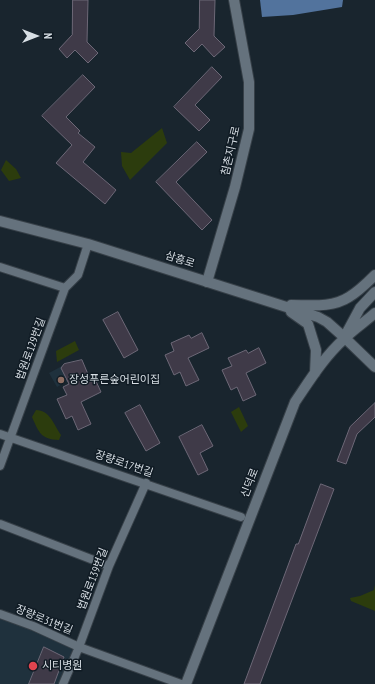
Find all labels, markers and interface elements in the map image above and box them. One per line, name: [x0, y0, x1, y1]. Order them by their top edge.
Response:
north arrow: [16, 16, 56, 56]
text: N: [41, 33, 55, 39]
street label: 침촌지구로: [219, 125, 243, 177]
street label: 삼흥로: [164, 249, 196, 271]
street label: 법원로129번길: [14, 316, 48, 382]
place label: 장성푸른숲어린이집: [69, 373, 160, 387]
marker: 장성푸른숲어린이집: [56, 375, 66, 385]
street label: 장량로17번길: [93, 448, 155, 480]
street label: 신덕로: [238, 466, 262, 500]
street label: 법원로139번길: [75, 546, 111, 612]
street label: 장량로31번길: [13, 603, 75, 637]
place label: 시티병원: [42, 659, 82, 673]
marker: 시티병원: [27, 660, 39, 672]

